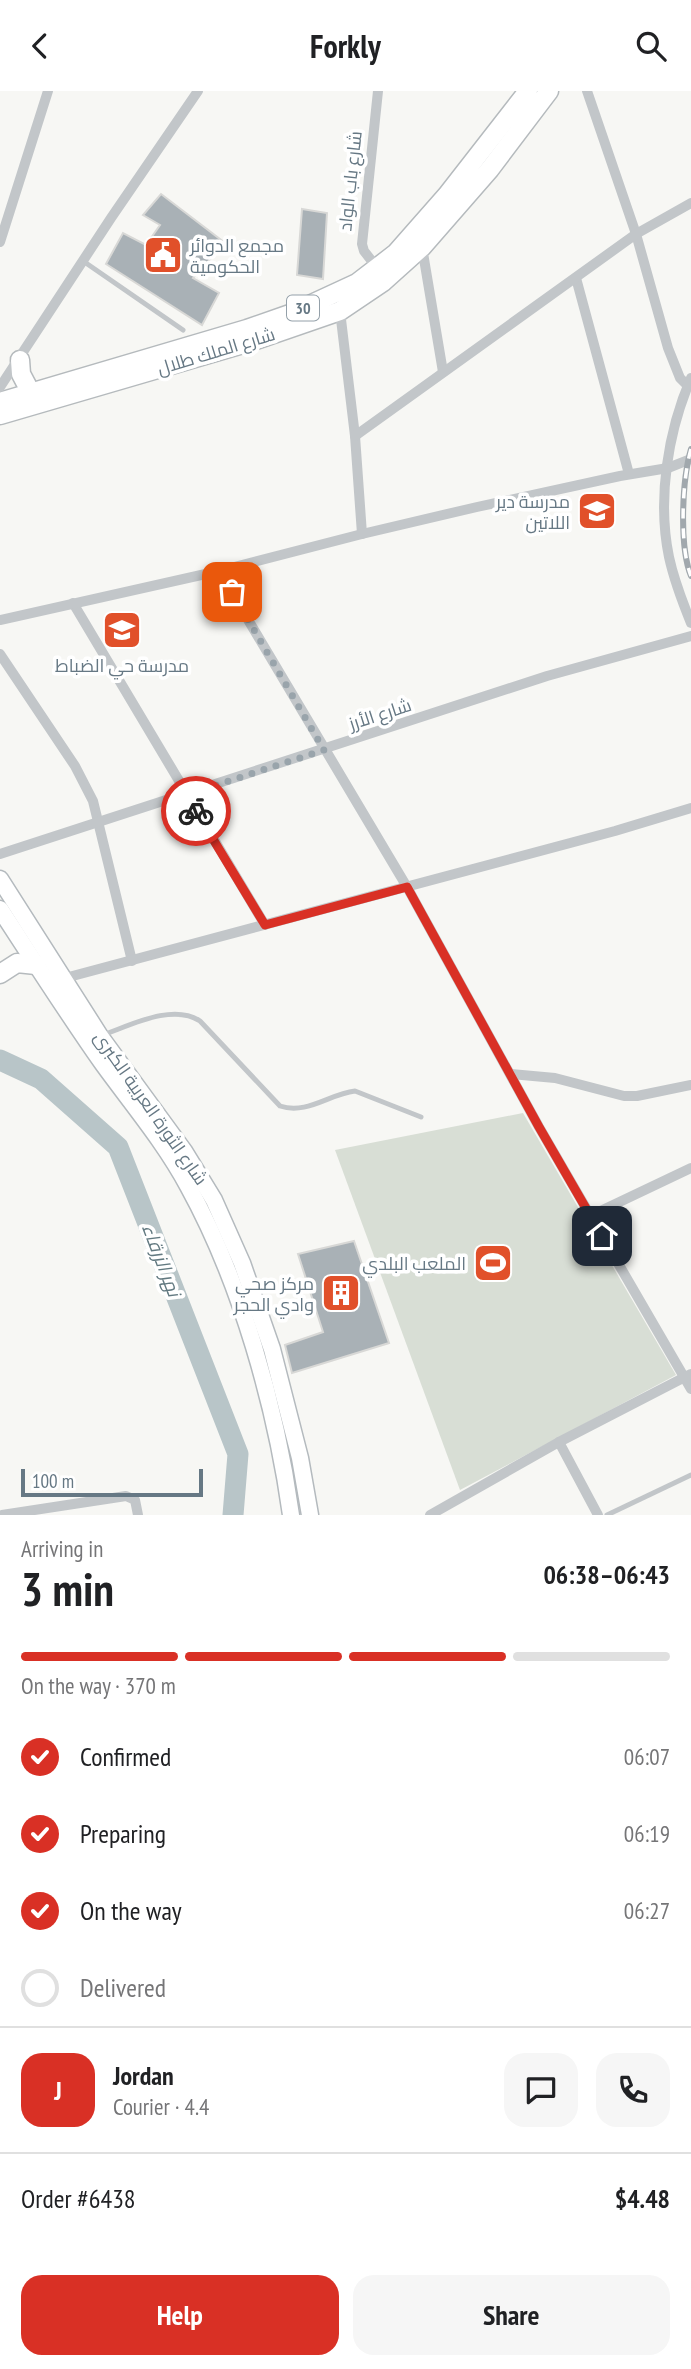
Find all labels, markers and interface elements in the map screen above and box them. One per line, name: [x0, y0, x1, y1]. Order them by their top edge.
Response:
text: Forkly: [310, 25, 381, 67]
icon: back: [21, 27, 59, 65]
icon: search: [632, 27, 670, 65]
street label: شارع باب الواد: [333, 130, 368, 232]
public building icon: مجمع الدوائر الحكومية: [142, 234, 184, 276]
place label: مجمع الدوائر الحكومية: [189, 234, 284, 278]
road number: 30: [287, 295, 319, 321]
street label: شارع الملك طلال: [154, 322, 278, 381]
place label: مدرسة دير اللاتين: [495, 490, 570, 534]
school or university icon: مدرسة دير اللاتين: [576, 490, 618, 532]
pin: [202, 562, 262, 622]
icon: bag: [213, 573, 251, 611]
school or university icon: مدرسة حي الضباط: [101, 609, 143, 651]
place label: مدرسة حي الضباط: [55, 654, 189, 680]
street label: شارع الأرز: [345, 693, 415, 736]
courier: [161, 776, 231, 846]
icon: bike: [177, 792, 215, 830]
street label: شارع الثورة العربية الكبرى: [88, 1027, 213, 1190]
pin: [572, 1206, 632, 1266]
icon: home: [583, 1217, 621, 1255]
water label: نهر الزرقاء: [137, 1220, 187, 1301]
sports icon: الملعب البلدي: [472, 1242, 514, 1284]
place label: الملعب البلدي: [362, 1252, 466, 1278]
place label: مركز صحي وادي الحجر: [233, 1272, 314, 1319]
building icon: مركز صحي وادي الحجر: [320, 1272, 362, 1314]
scale bar: [21, 1466, 203, 1498]
text: 100 m: [32, 1469, 74, 1493]
text: Arriving in: [21, 1534, 103, 1563]
text: 06:38–06:43: [543, 1558, 670, 1591]
text: 3 min: [21, 1559, 114, 1619]
text: On the way · 370 m: [21, 1671, 176, 1700]
icon: check: [21, 1738, 59, 1776]
text: Confirmed: [80, 1740, 171, 1773]
text: 06:07: [624, 1742, 670, 1771]
icon: check: [21, 1815, 59, 1853]
text: Preparing: [80, 1817, 166, 1850]
text: 06:19: [624, 1819, 670, 1848]
icon: check: [21, 1892, 59, 1930]
text: On the way: [80, 1894, 182, 1927]
text: 06:27: [624, 1896, 670, 1925]
text: Delivered: [80, 1971, 166, 2004]
button: chat: [504, 2053, 578, 2127]
button: phone: [596, 2053, 670, 2127]
text: Jordan: [113, 2059, 174, 2092]
text: J: [54, 2074, 62, 2107]
text: Courier · 4.4: [113, 2092, 209, 2121]
text: Order #6438: [21, 2182, 136, 2215]
text: $4.48: [615, 2182, 670, 2215]
button: Help: [21, 2275, 339, 2355]
button: Share: [353, 2275, 670, 2355]

